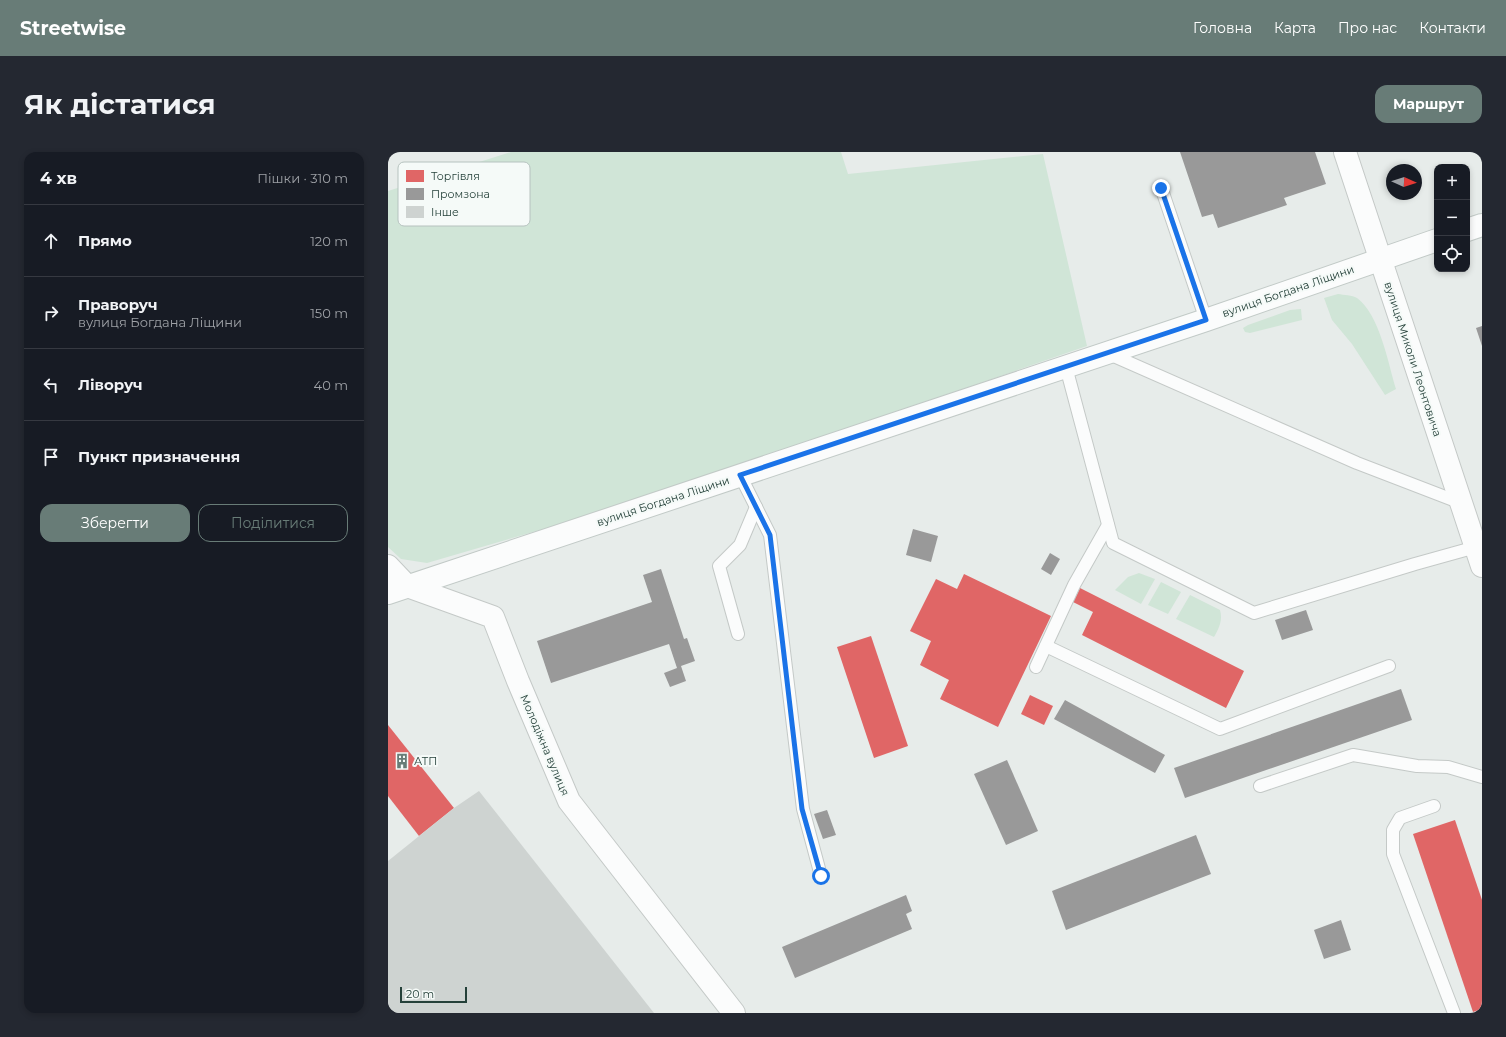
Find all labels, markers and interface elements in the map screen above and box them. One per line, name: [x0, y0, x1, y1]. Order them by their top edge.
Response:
text: Streetwise: [20, 17, 126, 40]
text: Головна: [1193, 19, 1252, 37]
text: Карта: [1274, 19, 1316, 37]
text: Про нас: [1338, 19, 1397, 37]
text: Контакти: [1419, 19, 1486, 37]
button: Маршрут: [1375, 85, 1482, 123]
text: Як дістатися: [24, 87, 216, 121]
legend: [398, 162, 530, 226]
north arrow: [1386, 164, 1422, 200]
map controls: [1434, 164, 1470, 272]
button: +: [1434, 164, 1470, 200]
text: 4 хв: [40, 168, 77, 188]
text: Торгівля: [431, 169, 480, 183]
text: Пішки · 310 m: [257, 170, 348, 186]
route end: [1152, 179, 1170, 197]
text: Промзона: [431, 187, 490, 201]
button: −: [1434, 200, 1470, 236]
text: Інше: [431, 205, 459, 219]
icon: ahead: [40, 230, 62, 252]
text: Прямо: [78, 231, 132, 250]
text: 120 m: [310, 233, 348, 249]
button: locate: [1434, 236, 1470, 272]
street label: вулиця Богдана Ліщини: [1220, 262, 1356, 320]
street label: вулиця Миколи Леонтовича: [1381, 280, 1445, 438]
text: Праворуч: [78, 295, 158, 314]
icon: right: [40, 302, 62, 324]
text: 150 m: [310, 305, 348, 321]
text: вулиця Богдана Ліщини: [78, 314, 242, 330]
icon: left: [40, 374, 62, 396]
text: Ліворуч: [78, 375, 143, 394]
text: 40 m: [314, 377, 348, 393]
icon: arrive: [40, 446, 62, 468]
text: Пункт призначення: [78, 447, 240, 466]
street label: вулиця Богдана Ліщини: [595, 473, 731, 529]
button: Зберегти: [40, 504, 190, 542]
button: Поділитися: [198, 504, 348, 542]
street label: Молодіжна вулиця: [517, 692, 573, 798]
building icon: АТП: [393, 752, 411, 770]
place label: АТП: [414, 754, 437, 768]
route start: [812, 867, 830, 885]
scale bar: [400, 985, 467, 1004]
text: 20 m: [406, 987, 434, 1001]

